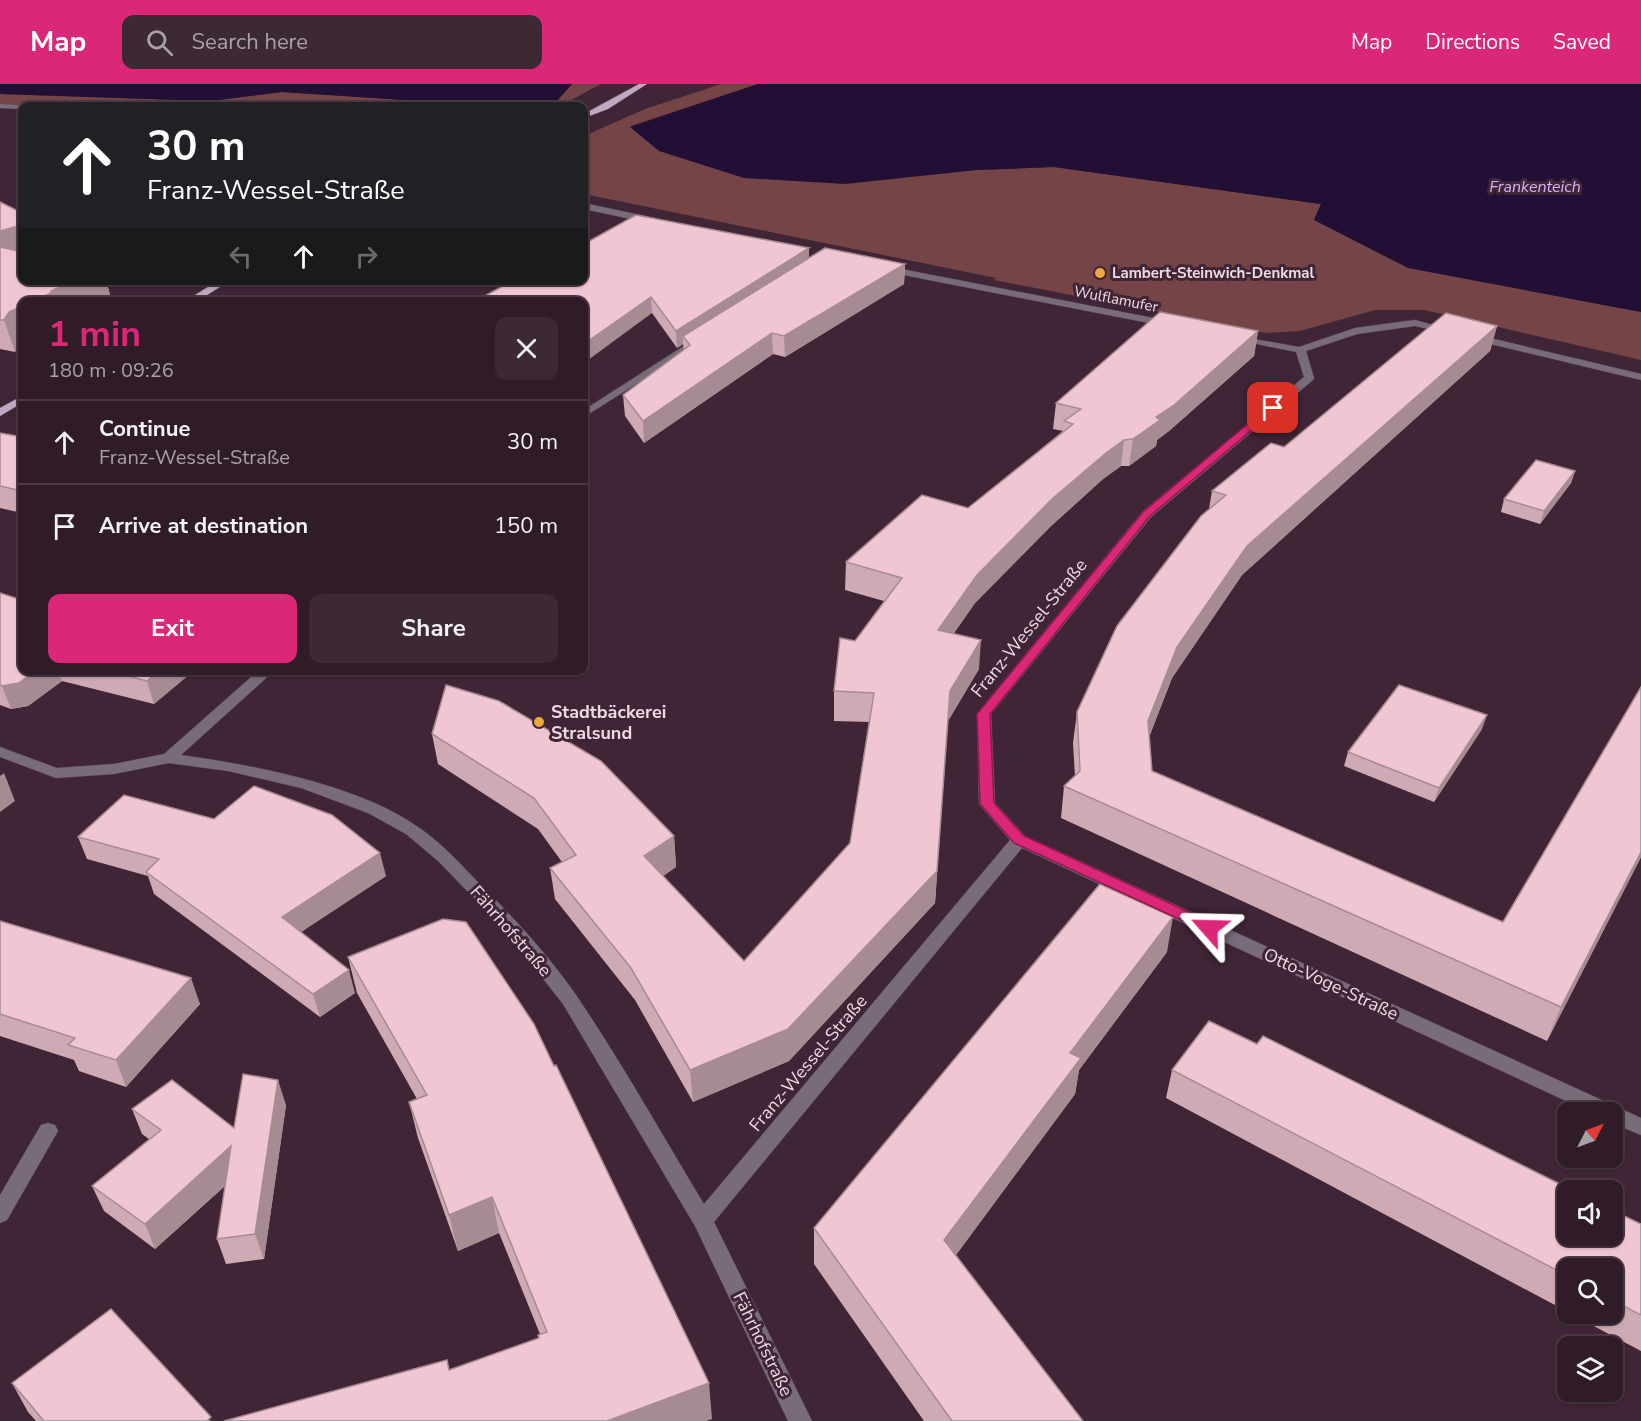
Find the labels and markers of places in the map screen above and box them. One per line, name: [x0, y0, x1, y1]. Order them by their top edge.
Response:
place label: Lambert-Steinwich-Denkmal: [1112, 263, 1315, 283]
marker: Lambert-Steinwich-Denkmal: [1093, 266, 1107, 280]
pin: [1247, 382, 1298, 433]
place label: Stadtbäckerei Stralsund: [551, 700, 666, 745]
marker: Stadtbäckerei Stralsund: [532, 715, 546, 729]

